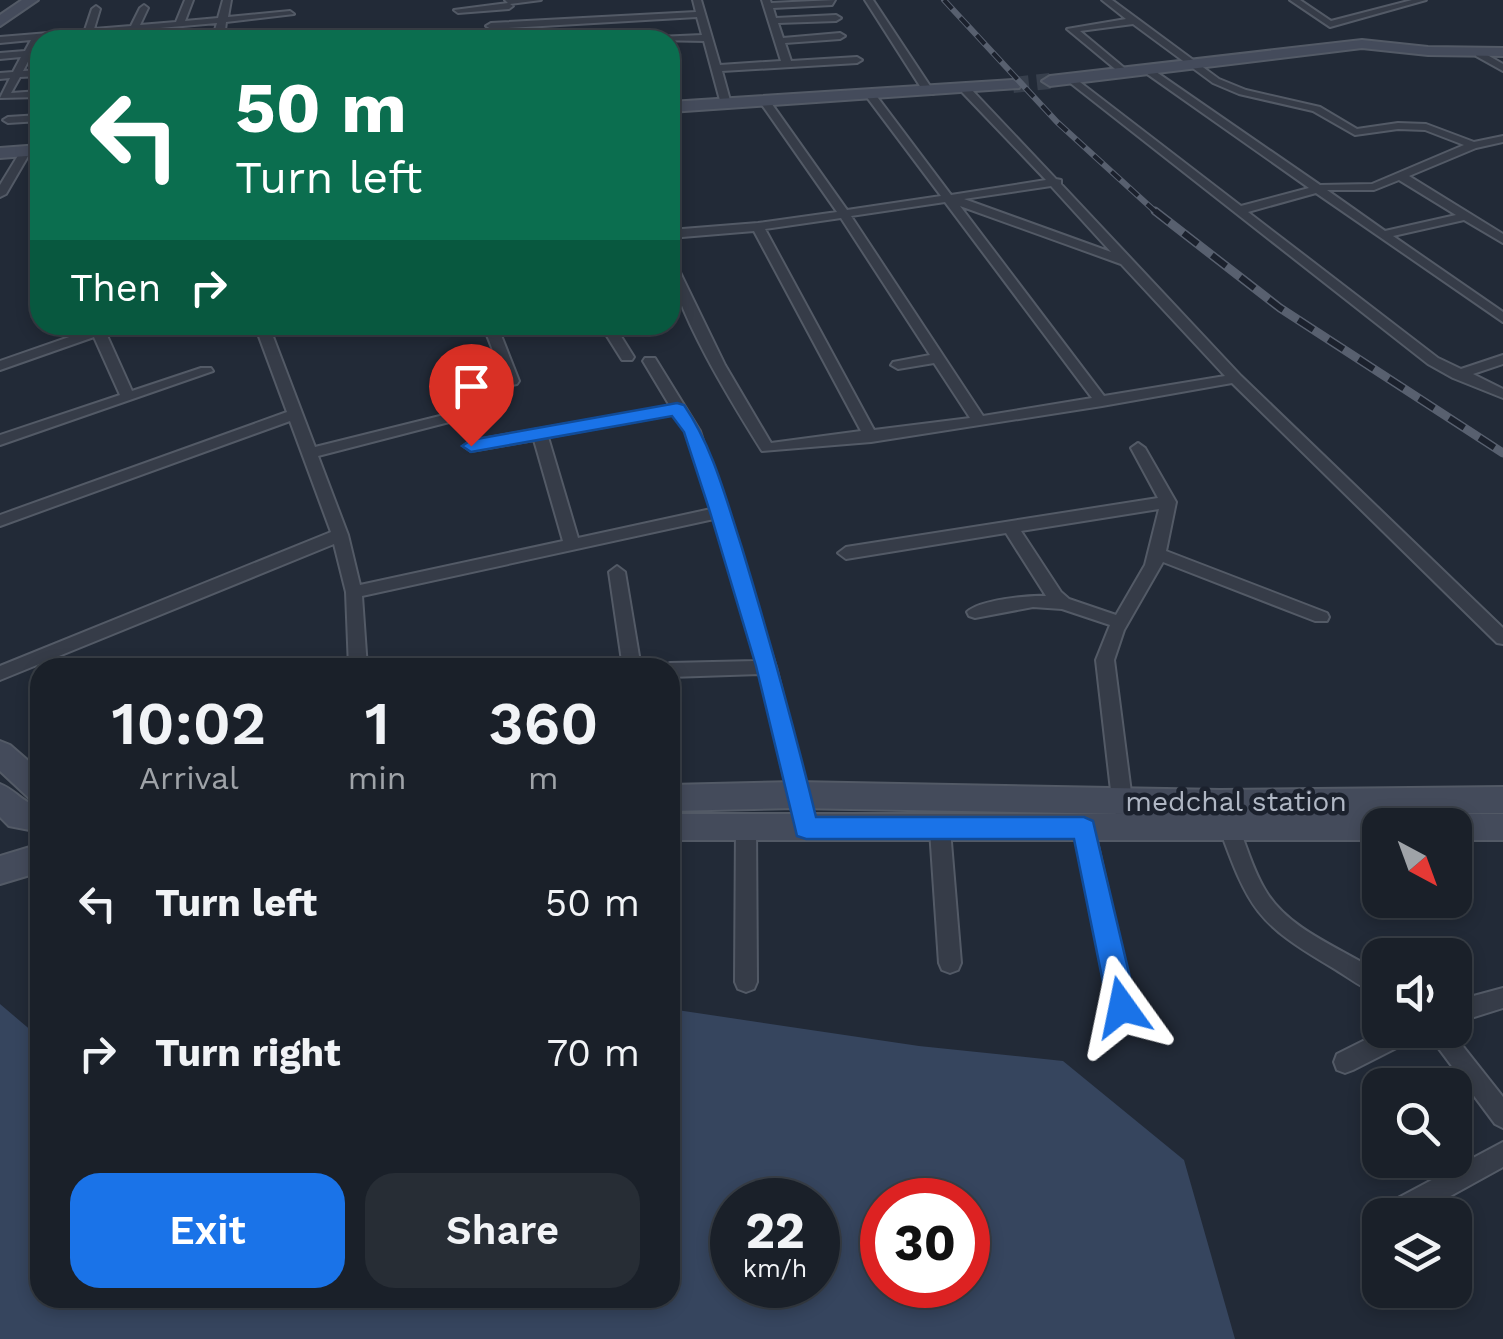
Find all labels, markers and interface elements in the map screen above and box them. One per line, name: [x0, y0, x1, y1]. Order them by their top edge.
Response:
text: 50 m: [235, 67, 407, 149]
icon: left: [70, 70, 200, 200]
text: Turn left: [235, 151, 422, 204]
icon: right: [181, 260, 236, 315]
text: Then: [70, 266, 161, 310]
pin: [429, 344, 514, 447]
icon: arrive: [444, 359, 499, 414]
text: 10:02: [112, 688, 266, 759]
text: 1: [365, 688, 390, 759]
text: 360: [488, 688, 598, 759]
text: Arrival: [139, 759, 239, 797]
text: min: [348, 759, 407, 797]
text: m: [528, 759, 559, 797]
street label: medchal station: [1125, 785, 1347, 818]
north arrow: [1362, 808, 1472, 918]
map controls: [1362, 808, 1472, 1308]
icon: left: [70, 876, 125, 931]
text: Turn left: [155, 881, 317, 925]
text: 50 m: [545, 881, 640, 925]
button: sound: [1362, 938, 1472, 1048]
position arrow: [1070, 955, 1174, 1059]
icon: right: [70, 1026, 125, 1081]
text: Turn right: [155, 1031, 341, 1075]
text: 70 m: [547, 1031, 640, 1075]
button: search: [1362, 1068, 1472, 1178]
button: Exit: [70, 1173, 345, 1288]
button: Share: [365, 1173, 640, 1288]
speed limit sign: 30: [860, 1178, 990, 1308]
button: layers: [1362, 1198, 1472, 1308]
text: 22: [745, 1201, 805, 1260]
text: km/h: [743, 1254, 807, 1283]

